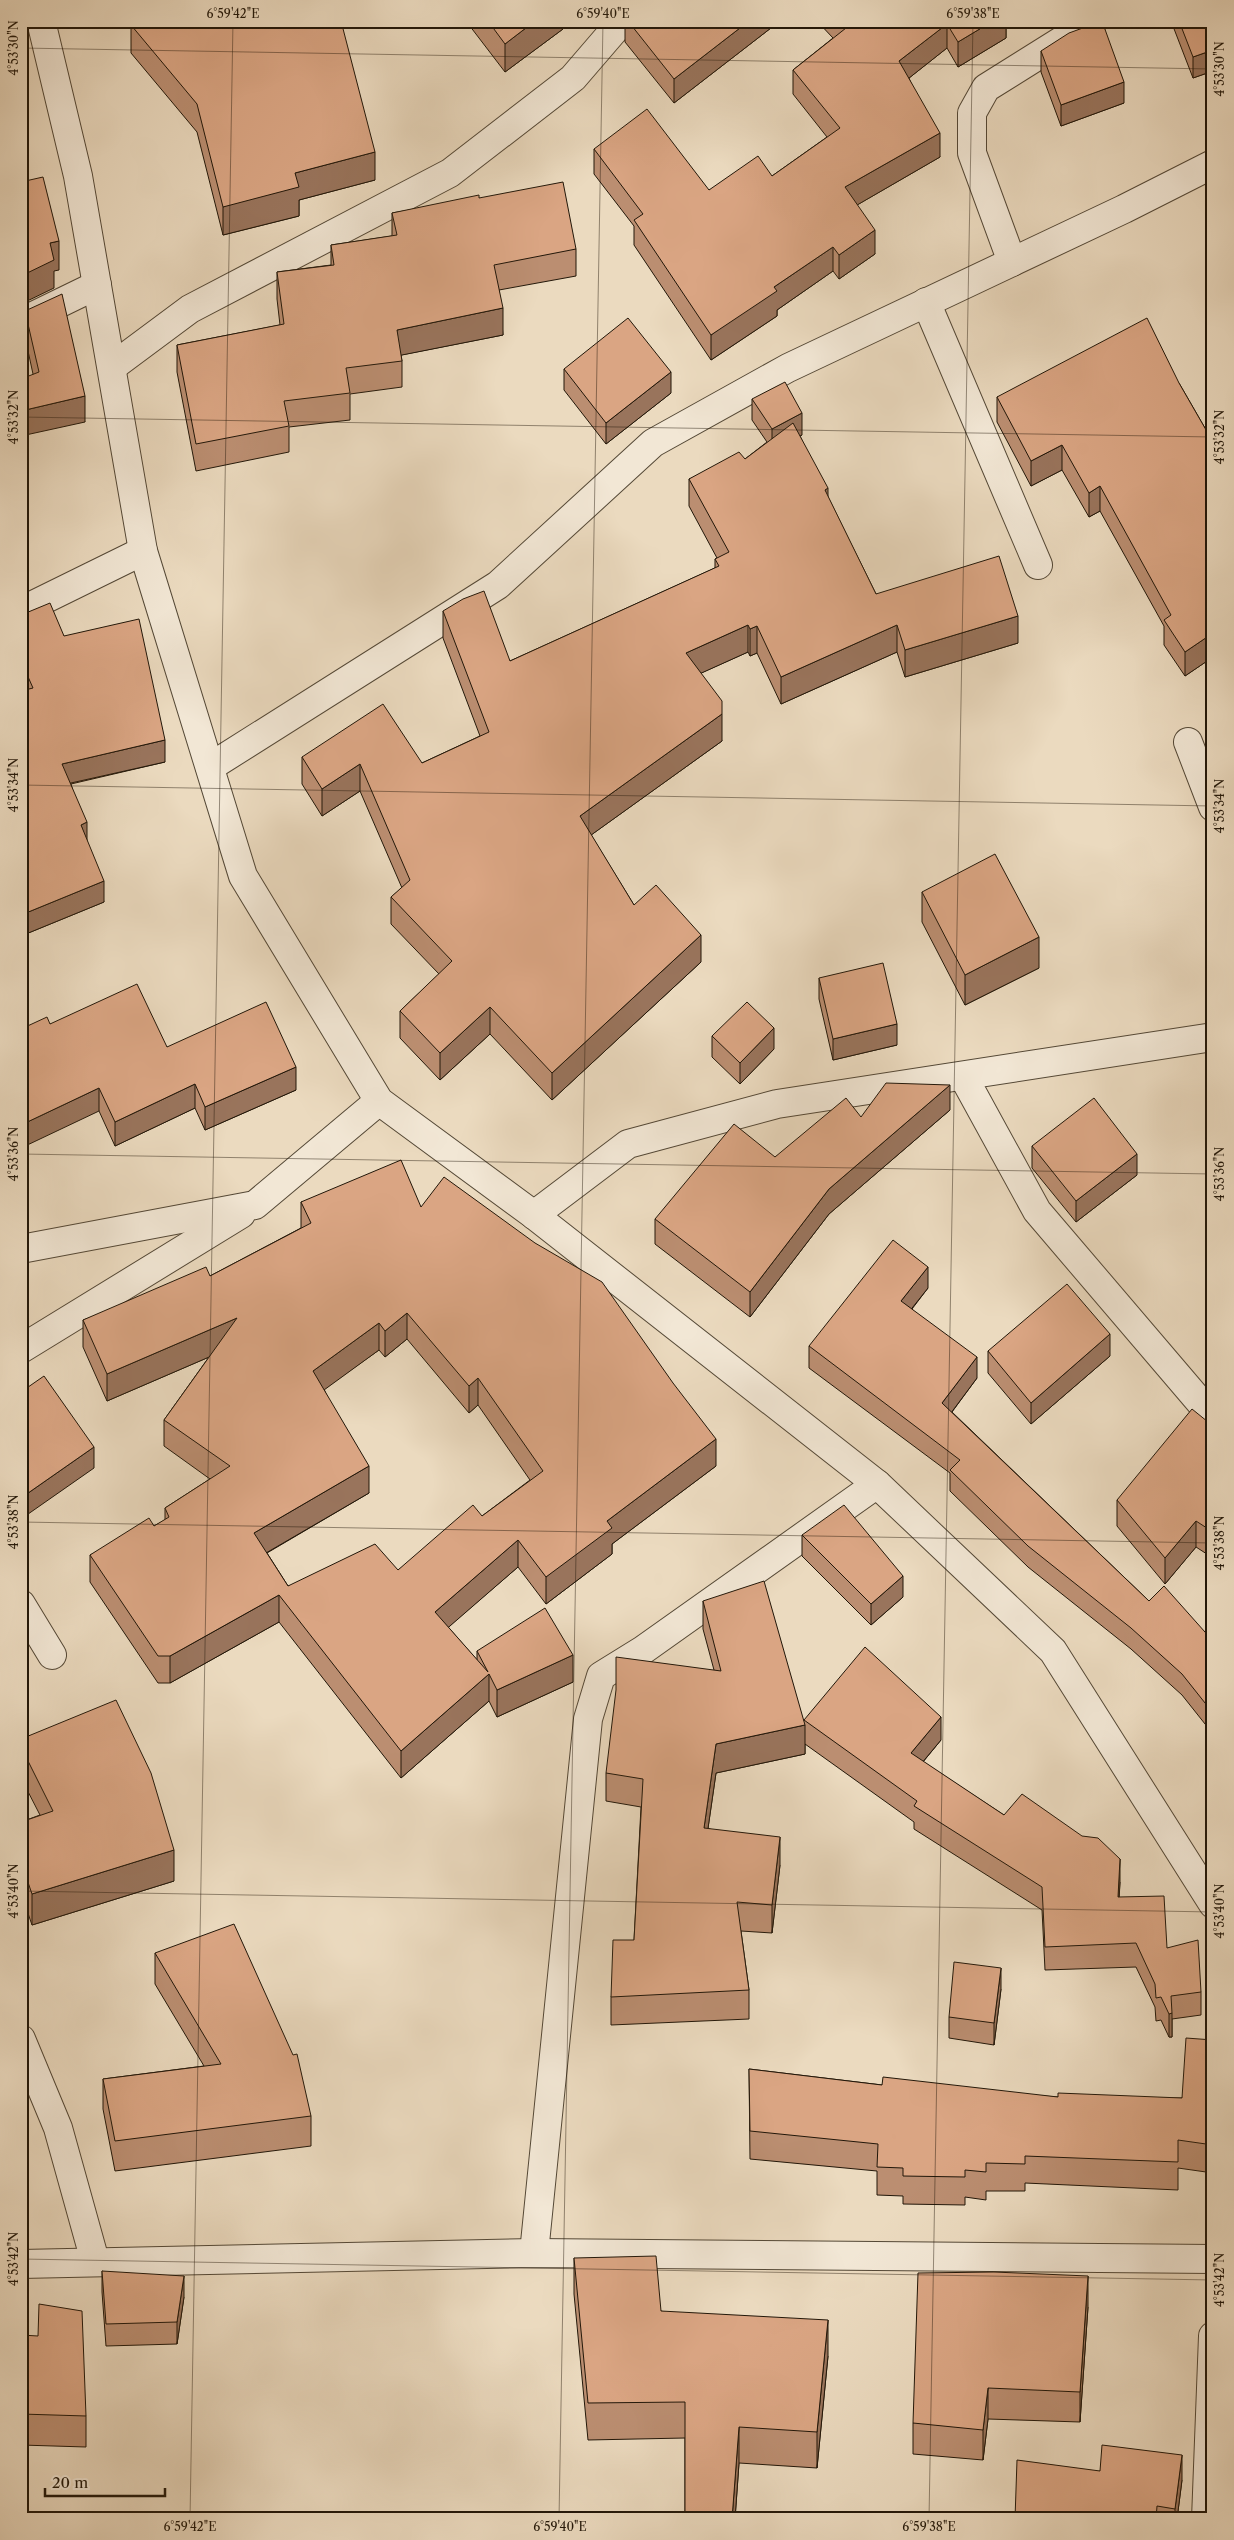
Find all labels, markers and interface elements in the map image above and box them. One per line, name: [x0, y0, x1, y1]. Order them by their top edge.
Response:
text: 6°59'42"E: [207, 6, 259, 21]
text: 6°59'40"E: [576, 6, 630, 21]
text: 6°59'38"E: [946, 6, 1000, 21]
text: 4°53'30"N: [6, 20, 21, 76]
text: 4°53'30"N: [1212, 41, 1227, 97]
text: 4°53'32"N: [6, 390, 21, 444]
text: 4°53'32"N: [1212, 410, 1227, 464]
text: 4°53'34"N: [6, 758, 21, 812]
text: 4°53'34"N: [1212, 779, 1227, 833]
text: 4°53'36"N: [6, 1127, 21, 1181]
text: 4°53'36"N: [1212, 1147, 1227, 1201]
text: 4°53'38"N: [6, 1495, 21, 1549]
text: 4°53'38"N: [1212, 1516, 1227, 1570]
text: 4°53'40"N: [6, 1864, 21, 1918]
text: 4°53'40"N: [1212, 1884, 1227, 1938]
text: 4°53'42"N: [6, 2232, 21, 2286]
text: 4°53'42"N: [1212, 2253, 1227, 2307]
scale bar: [45, 2465, 165, 2497]
text: 20 m: [52, 2473, 88, 2492]
text: 6°59'42"E: [164, 2519, 216, 2534]
text: 6°59'40"E: [533, 2519, 587, 2534]
text: 6°59'38"E: [902, 2519, 956, 2534]

